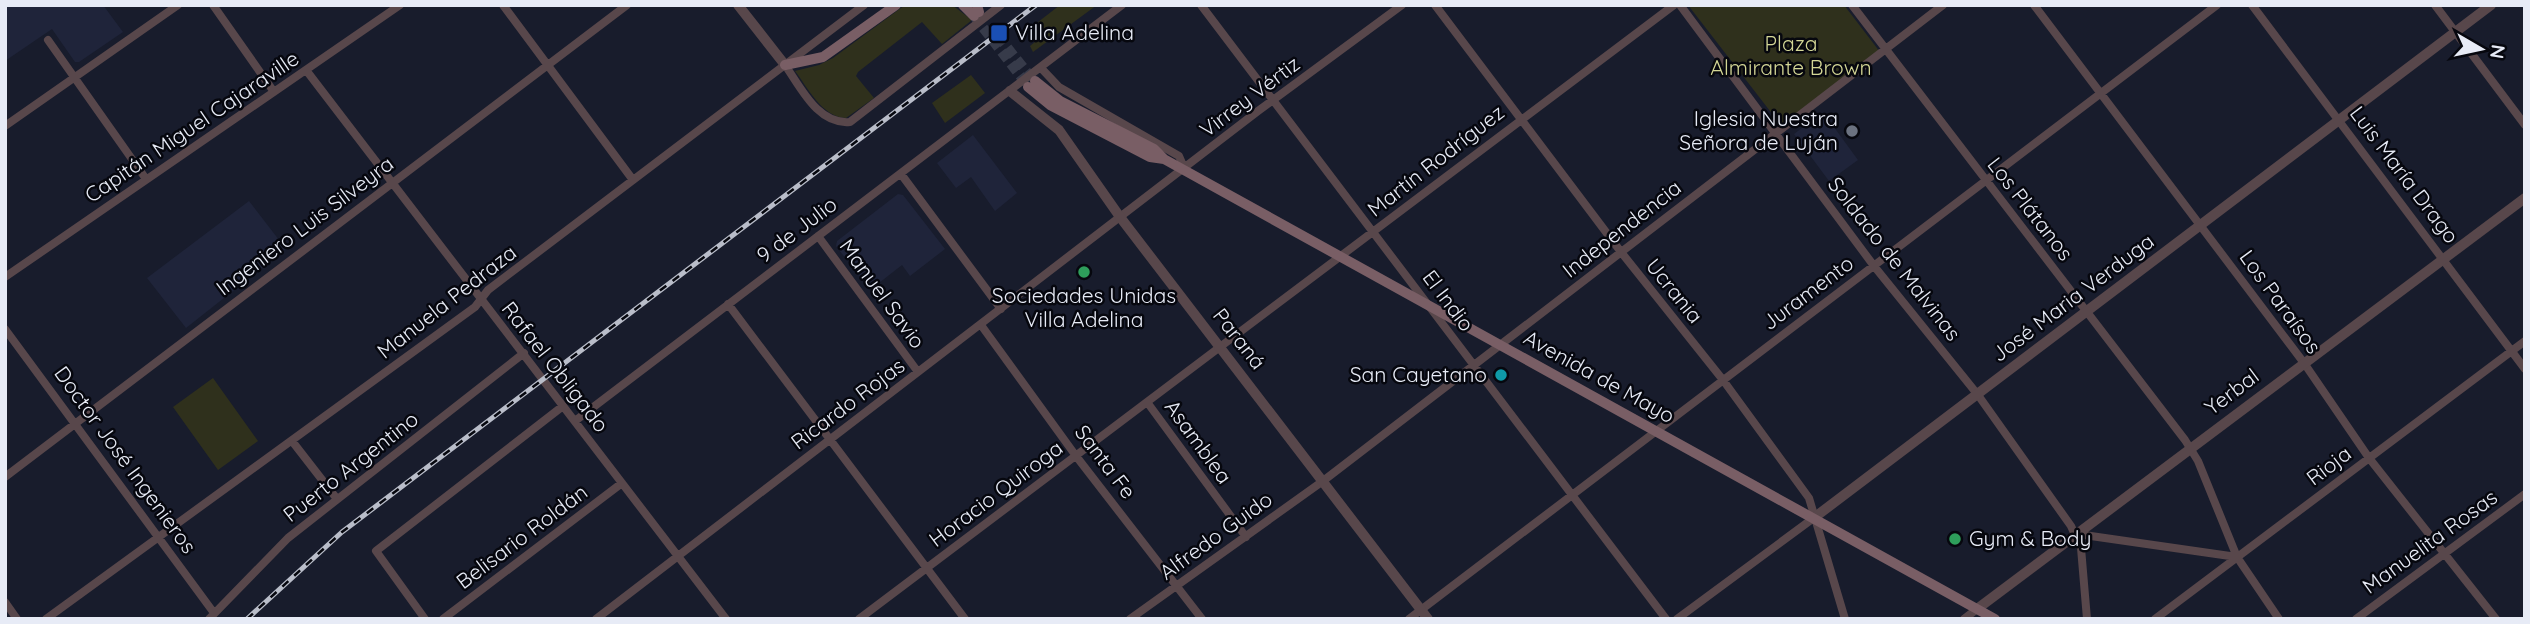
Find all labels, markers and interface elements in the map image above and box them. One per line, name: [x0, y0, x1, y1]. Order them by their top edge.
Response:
north arrow: [2446, 14, 2516, 84]
place label: Villa Adelina: [1015, 19, 1134, 45]
marker: Villa Adelina: [989, 23, 1009, 43]
park label: Plaza Almirante Brown: [1710, 30, 1872, 80]
text: N: [2485, 43, 2511, 60]
street label: Capitán Miguel Cajaraville: [79, 45, 303, 208]
street label: Virrey Vértiz: [1194, 50, 1305, 142]
street label: Martín Rodríguez: [1362, 99, 1509, 222]
street label: Luis María Drago: [2345, 101, 2465, 248]
place label: Iglesia Nuestra Señora de Luján: [1679, 105, 1838, 155]
marker: Iglesia Nuestra Señora de Luján: [1844, 123, 1860, 139]
street label: Ingeniero Luis Silveyra: [211, 150, 398, 300]
street label: Los Plátanos: [1982, 152, 2079, 265]
street label: Soldado de Malvinas: [1823, 171, 1967, 345]
street label: Independencia: [1557, 174, 1686, 283]
street label: 9 de Julio: [751, 191, 842, 268]
street label: José Maria Verduga: [1986, 228, 2159, 367]
street label: Manuel Savio: [834, 234, 931, 353]
street label: Manuela Pedraza: [372, 239, 521, 364]
street label: Los Paraísos: [2234, 244, 2327, 358]
street label: Juramento: [1757, 250, 1858, 335]
street label: Ucrania: [1641, 253, 1709, 328]
marker: Sociedades Unidas Villa Adelina: [1076, 264, 1092, 280]
street label: El Indio: [1417, 265, 1480, 336]
place label: Sociedades Unidas Villa Adelina: [992, 282, 1176, 332]
street label: Rafael Obligado: [497, 296, 615, 437]
street label: Paraná: [1208, 303, 1272, 374]
street label: Avenida de Mayo: [1519, 324, 1680, 428]
street label: Ricardo Rojas: [785, 352, 909, 454]
street label: Doctor José Ingenieros: [49, 361, 202, 558]
place label: San Cayetano: [1350, 361, 1487, 387]
street label: Yerbal: [2199, 362, 2264, 420]
marker: San Cayetano: [1493, 367, 1509, 383]
street label: Asamblea: [1160, 394, 1238, 488]
street label: Puerto Argentino: [278, 405, 423, 527]
street label: Santa Fe: [1070, 419, 1142, 503]
street label: Horacio Quiroga: [923, 434, 1067, 552]
street label: Rioja: [2301, 440, 2356, 491]
street label: Belisario Roldán: [451, 478, 592, 594]
street label: Manuelita Rosas: [2357, 484, 2502, 599]
street label: Alfredo Guido: [1154, 486, 1277, 585]
place label: Gym & Body: [1969, 525, 2091, 551]
marker: Gym & Body: [1947, 531, 1963, 547]

